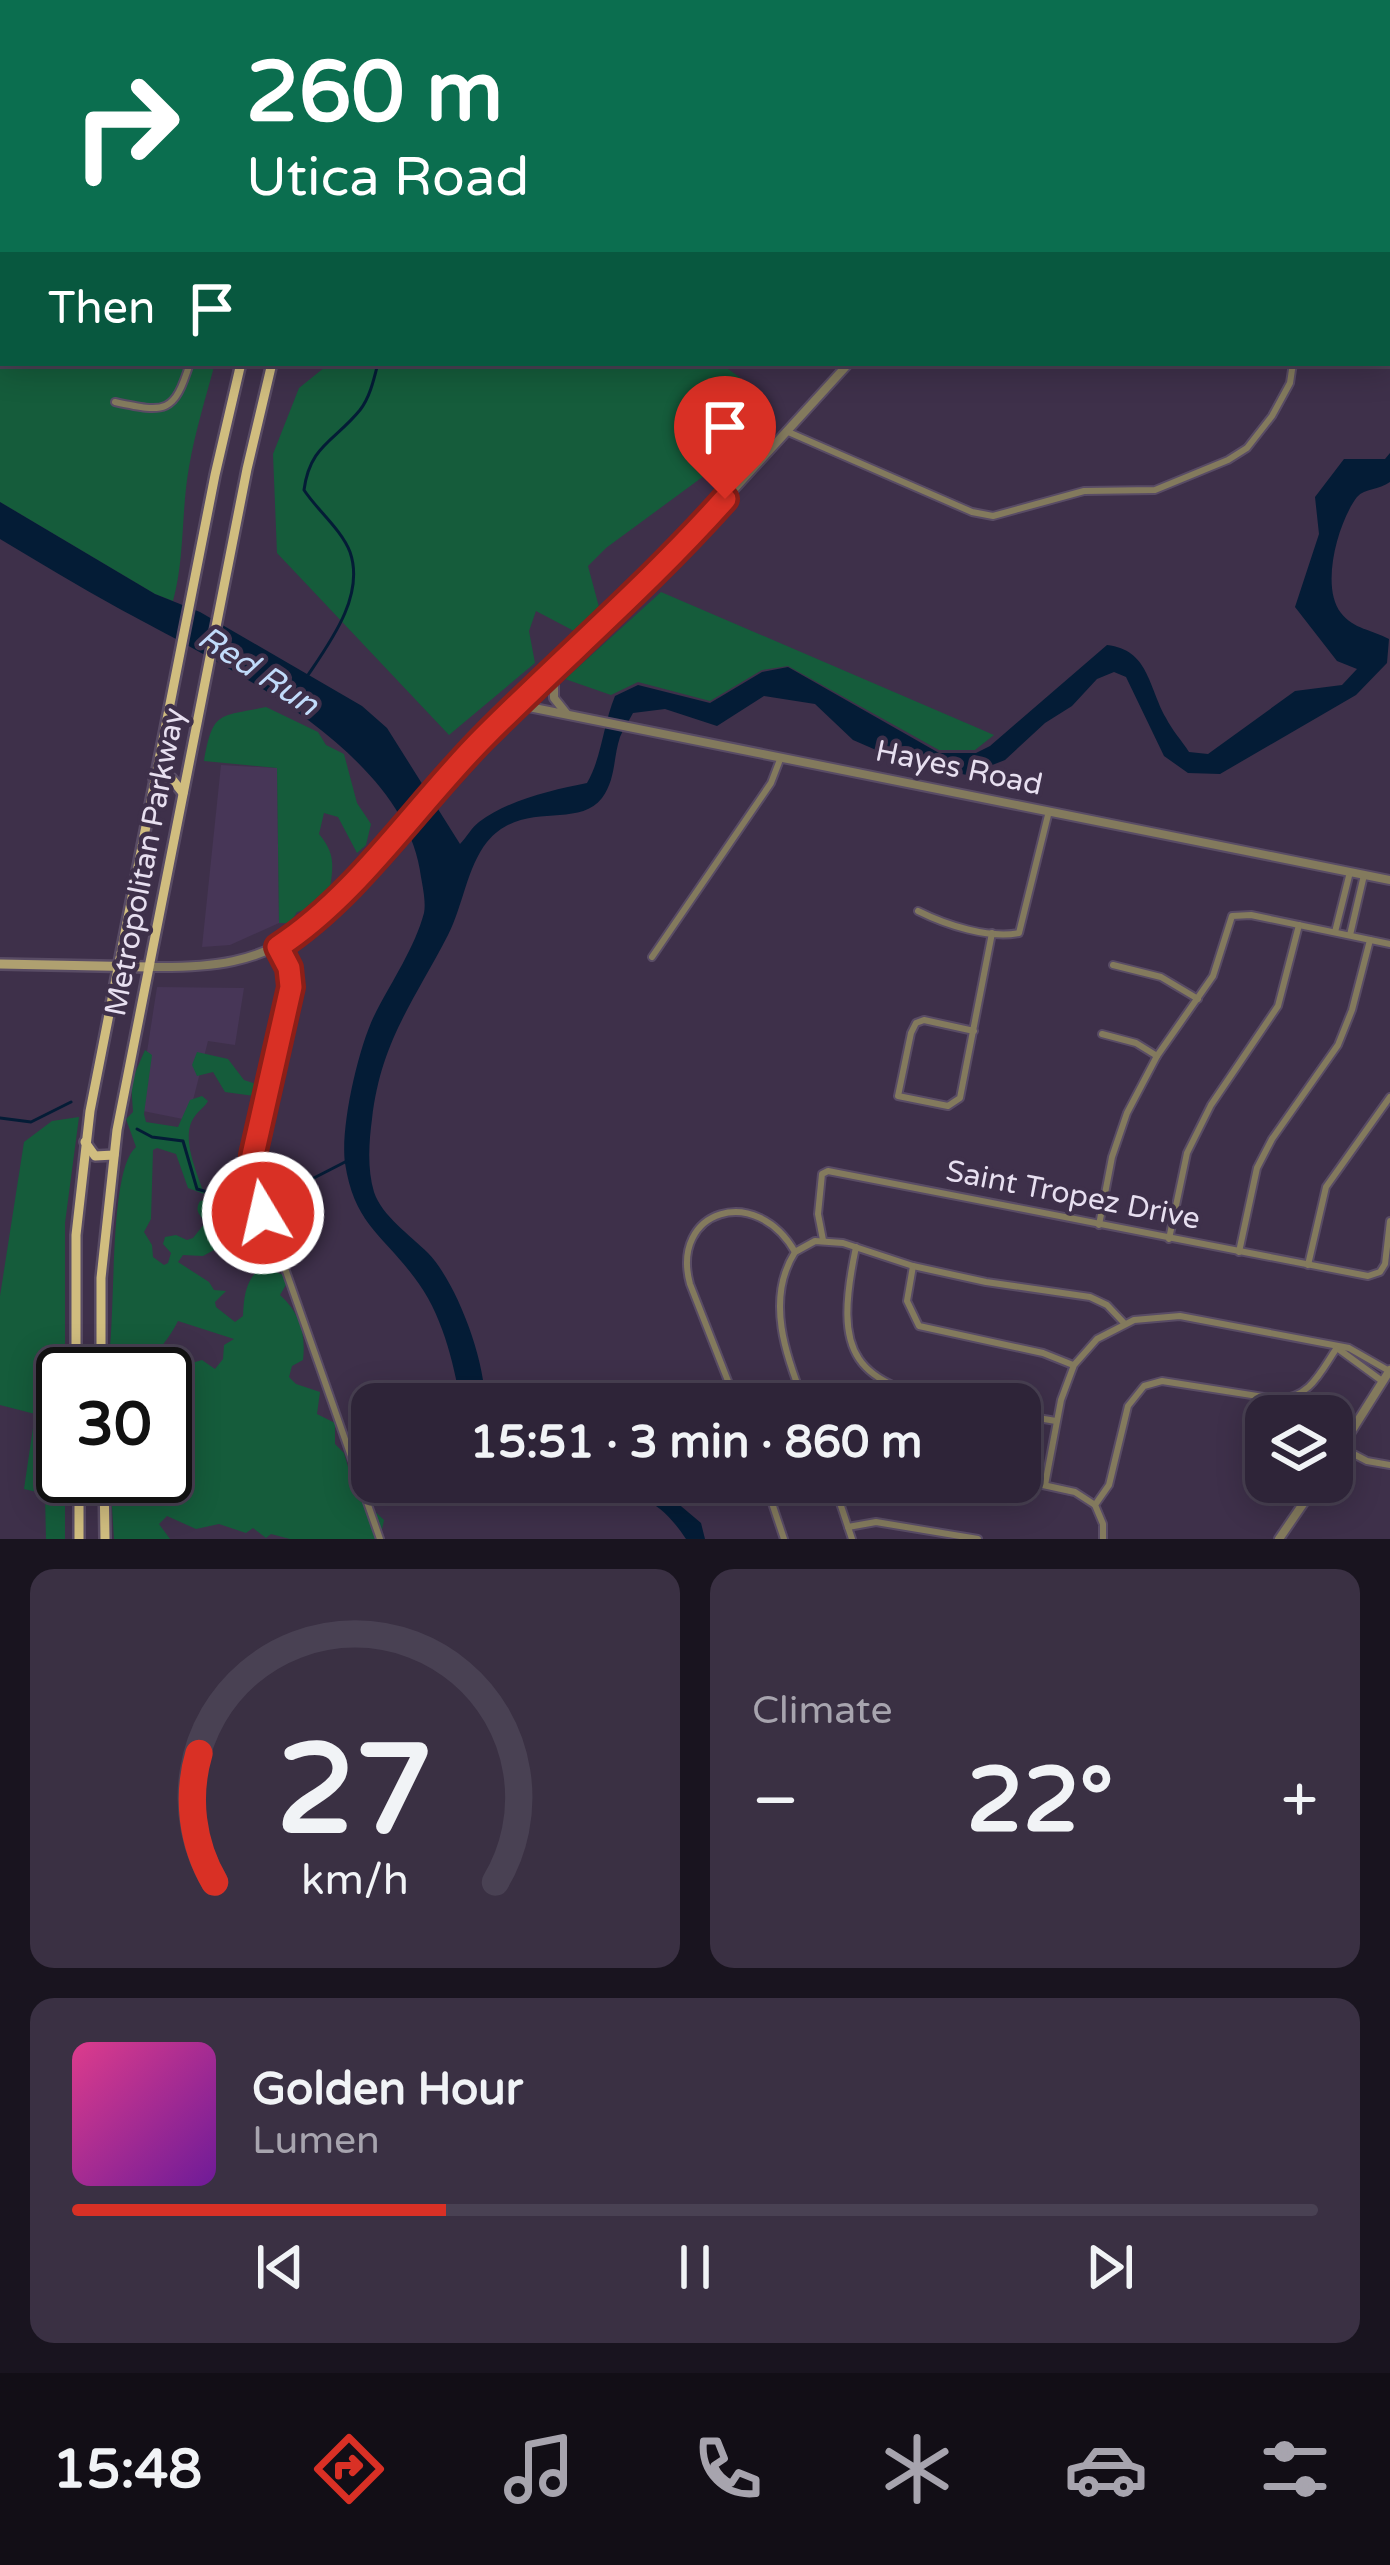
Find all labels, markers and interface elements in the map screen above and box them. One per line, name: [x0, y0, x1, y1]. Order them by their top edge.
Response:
text: 260 m: [246, 43, 503, 144]
icon: right: [48, 48, 204, 204]
text: Utica Road: [246, 145, 529, 210]
icon: arrive: [179, 276, 245, 342]
text: Then: [48, 282, 155, 336]
pin: [674, 376, 776, 499]
icon: arrive: [692, 394, 758, 460]
water label: Red Run: [191, 618, 326, 725]
street label: Metropolitan Parkway: [97, 705, 193, 1019]
street label: Hayes Road: [872, 732, 1046, 804]
position arrow: [200, 1150, 326, 1276]
street label: Saint Tropez Drive: [943, 1152, 1203, 1238]
speed limit sign: 30: [36, 1347, 192, 1503]
map controls: [1245, 1395, 1353, 1503]
button: layers: [1245, 1395, 1353, 1503]
text: 15:51 · 3 min · 860 m: [470, 1416, 922, 1470]
text: Climate: [752, 1687, 892, 1734]
text: 27: [277, 1716, 433, 1867]
text: 22°: [966, 1747, 1113, 1856]
text: −: [752, 1761, 799, 1841]
text: +: [1281, 1761, 1318, 1841]
text: km/h: [301, 1854, 409, 1905]
text: Golden Hour: [252, 2063, 523, 2117]
text: Lumen: [252, 2117, 380, 2164]
icon: previous: [247, 2234, 313, 2300]
icon: pause: [662, 2234, 728, 2300]
icon: next: [1077, 2234, 1143, 2300]
icon: directions: [307, 2427, 391, 2511]
icon: music: [497, 2427, 581, 2511]
icon: phone: [686, 2427, 770, 2511]
icon: climate: [875, 2427, 959, 2511]
icon: car: [1064, 2427, 1148, 2511]
icon: filters: [1253, 2427, 1337, 2511]
text: 15:48: [53, 2437, 202, 2502]

